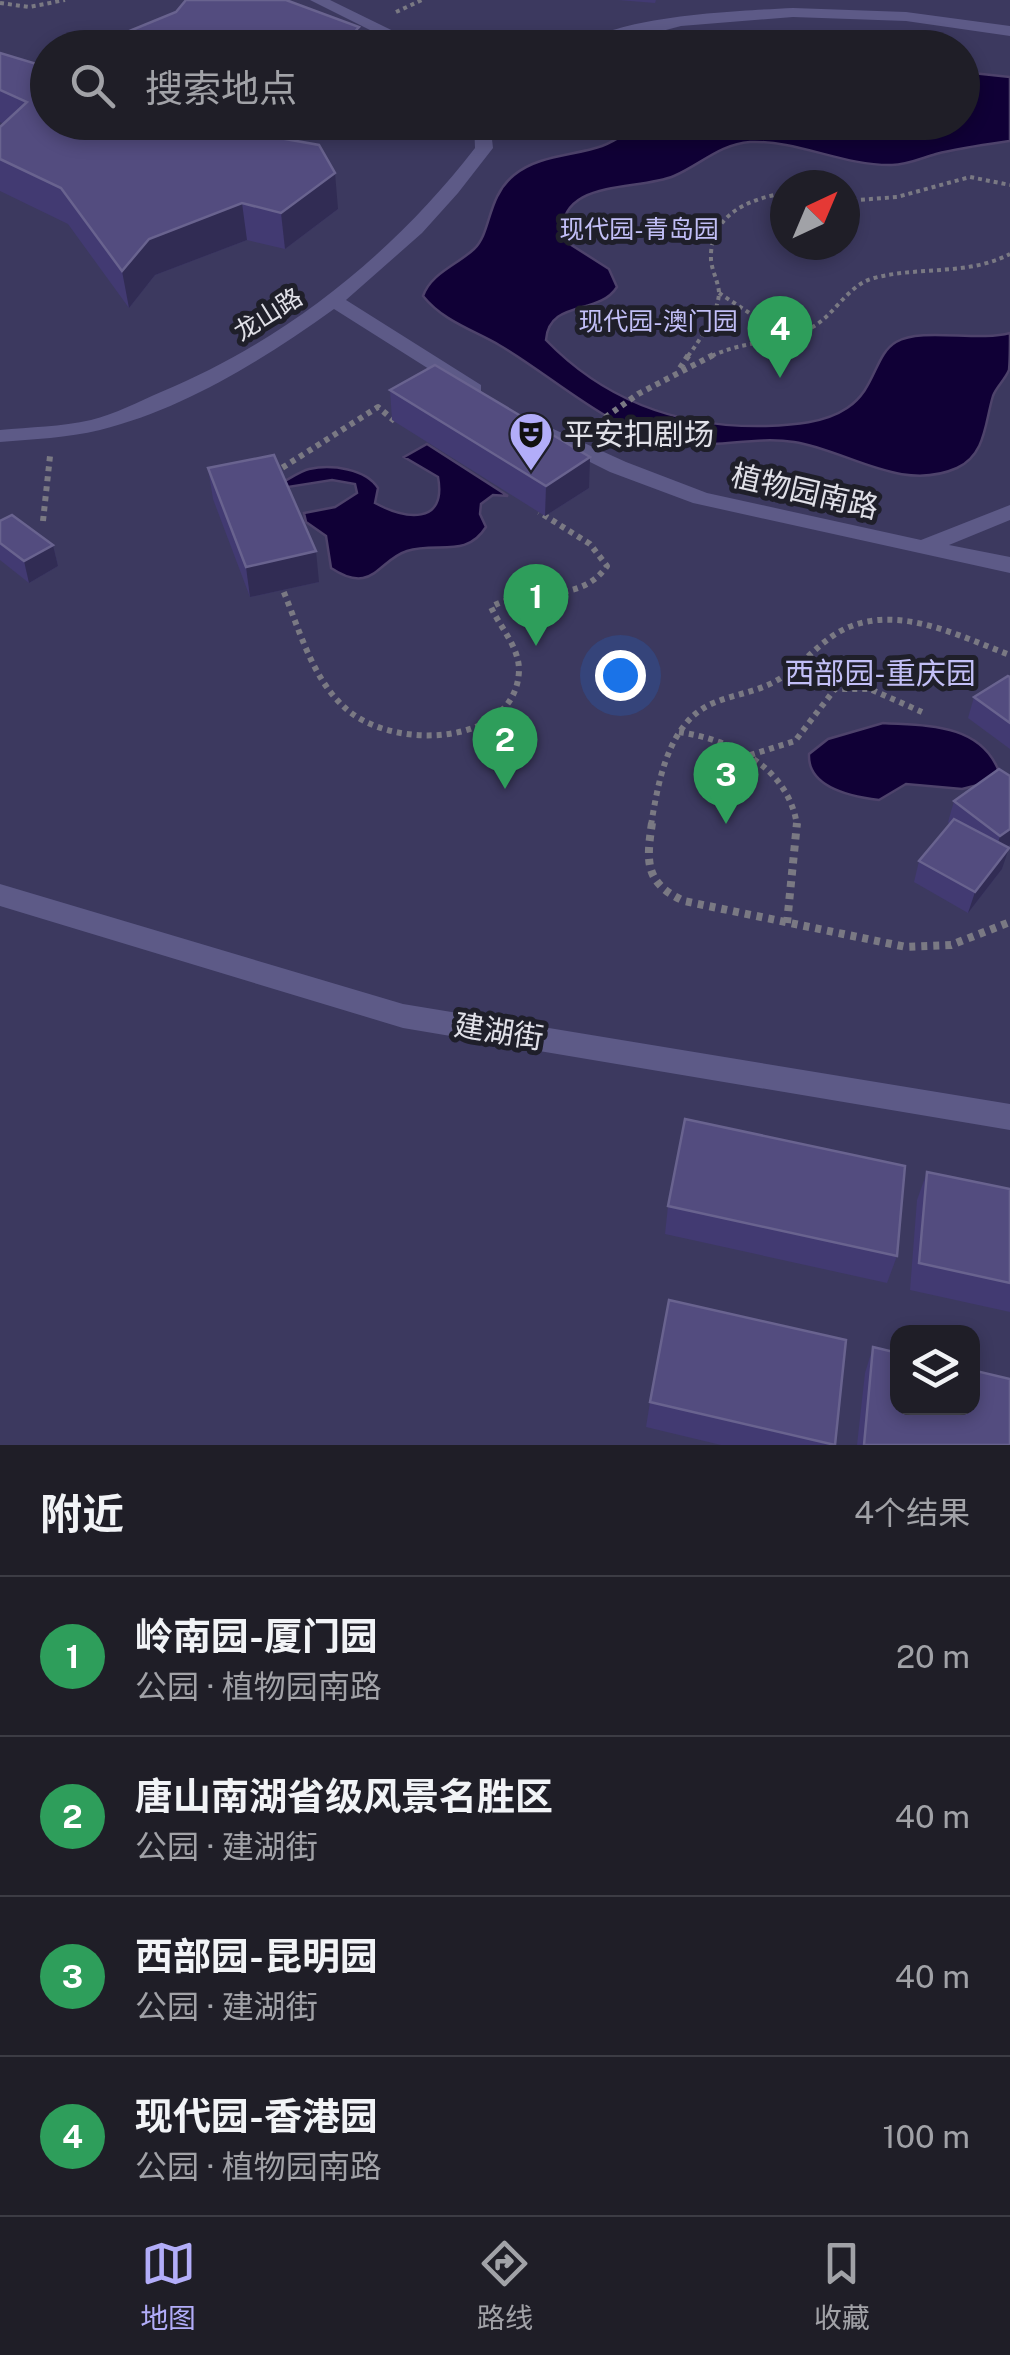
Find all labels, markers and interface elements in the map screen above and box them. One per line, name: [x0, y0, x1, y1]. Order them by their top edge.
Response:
search box: [30, 30, 980, 140]
icon: search: [65, 58, 120, 113]
text: 搜索地点: [145, 66, 297, 111]
north arrow: [770, 170, 860, 260]
park label: 现代园-青岛园: [559, 214, 719, 244]
street label: 龙山路: [228, 281, 308, 347]
pin: 4: [748, 296, 812, 378]
park label: 现代园-澳门园: [578, 306, 738, 336]
theatre icon: 平安扣剧场: [508, 411, 554, 472]
place label: 平安扣剧场: [564, 416, 714, 452]
street label: 植物园南路: [728, 457, 882, 525]
pin: 1: [504, 564, 568, 646]
your location: [595, 650, 646, 701]
park label: 西部园-重庆园: [784, 655, 976, 691]
pin: 2: [472, 706, 538, 789]
pin: 3: [694, 742, 758, 824]
street label: 建湖街: [452, 1006, 546, 1056]
map controls: [890, 1325, 980, 1415]
button: layers: [890, 1325, 980, 1415]
text: 附近: [40, 1489, 124, 1538]
text: 4个结果: [854, 1494, 970, 1531]
text: 岭南园-厦门园: [135, 1614, 378, 1659]
text: 1: [66, 1638, 79, 1675]
text: 20 m: [896, 1638, 970, 1675]
text: 公园 · 植物园南路: [135, 1668, 382, 1705]
text: 唐山南湖省级风景名胜区: [135, 1774, 553, 1819]
text: 2: [62, 1798, 83, 1835]
text: 40 m: [895, 1798, 970, 1835]
text: 公园 · 建湖街: [135, 1828, 318, 1865]
text: 西部园-昆明园: [135, 1934, 378, 1979]
text: 3: [62, 1958, 83, 1995]
text: 40 m: [895, 1958, 970, 1995]
text: 公园 · 建湖街: [135, 1988, 318, 2025]
text: 现代园-香港园: [135, 2094, 378, 2139]
text: 4: [62, 2118, 83, 2155]
text: 100 m: [883, 2118, 970, 2155]
text: 公园 · 植物园南路: [135, 2148, 382, 2185]
tab: 地图: [140, 2236, 196, 2336]
tab: 路线: [477, 2236, 533, 2336]
tab: 收藏: [814, 2236, 870, 2336]

